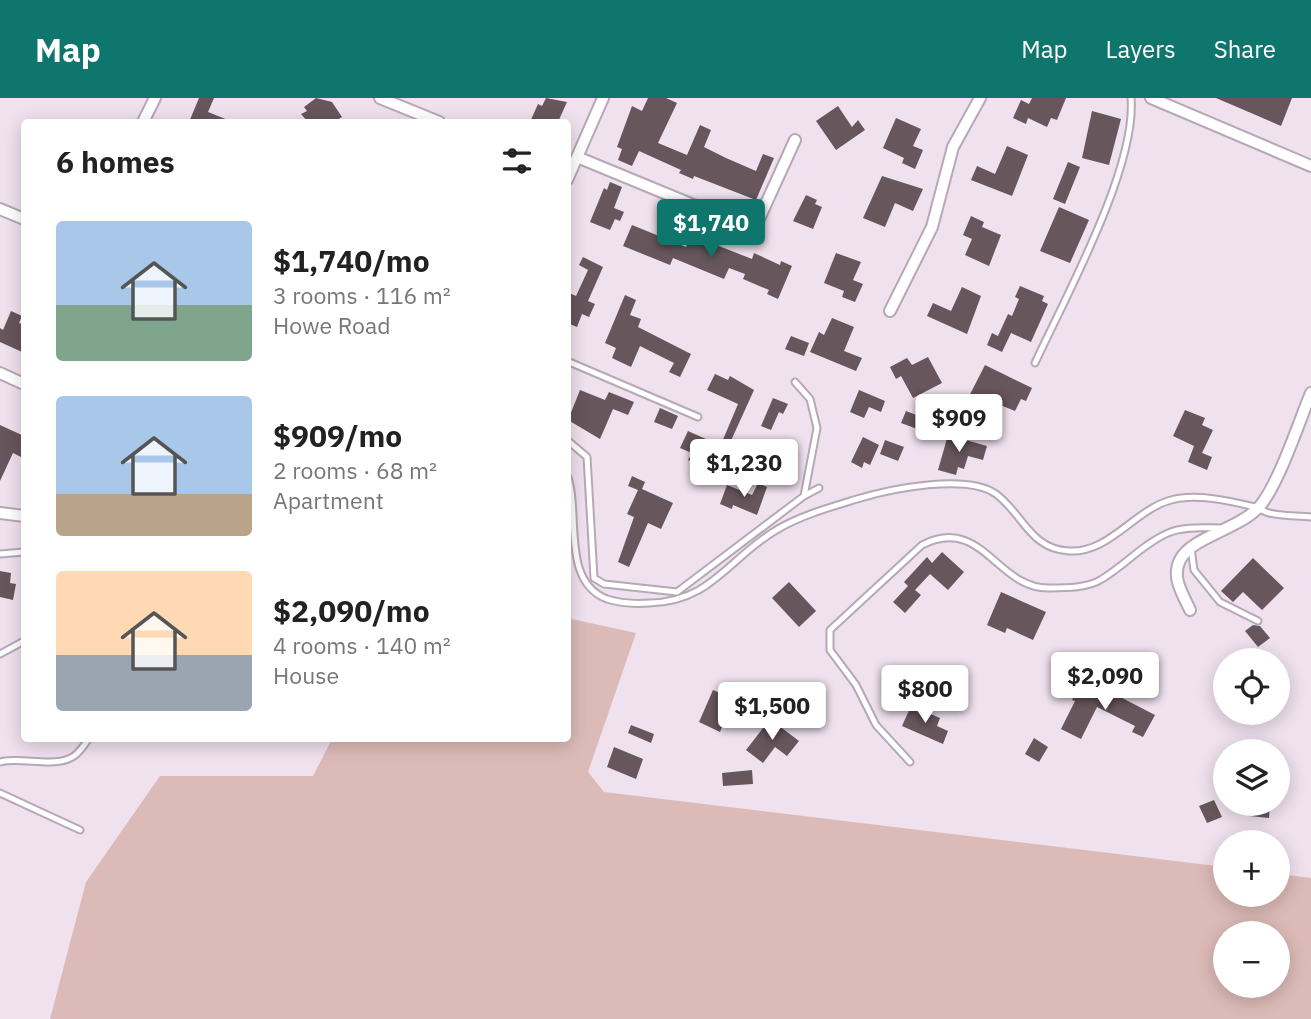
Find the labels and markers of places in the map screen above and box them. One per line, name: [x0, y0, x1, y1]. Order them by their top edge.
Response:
pin: $1,740: [654, 200, 768, 259]
pin: $909: [918, 394, 1000, 454]
pin: $1,230: [687, 440, 801, 499]
pin: $2,090: [1048, 652, 1162, 712]
pin: $800: [884, 666, 966, 725]
pin: $1,500: [715, 682, 829, 742]

